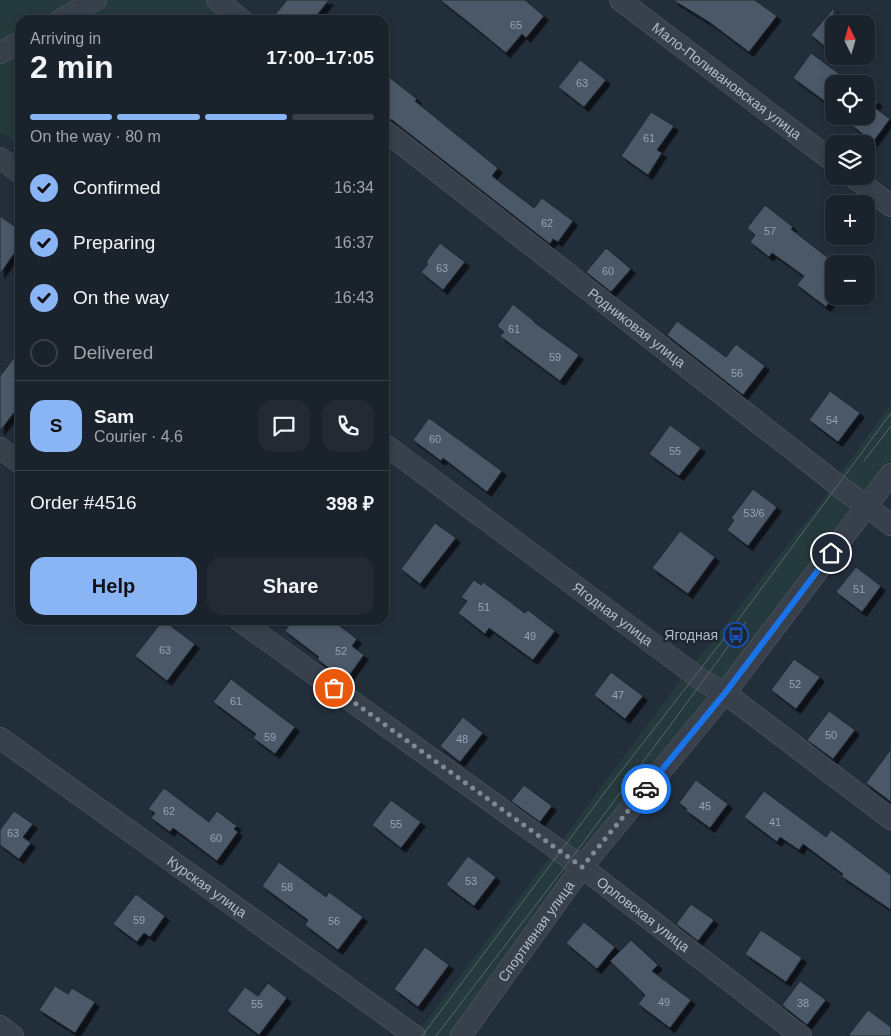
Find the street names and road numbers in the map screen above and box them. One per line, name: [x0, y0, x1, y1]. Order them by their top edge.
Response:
street label: Мало-Поливановская улица: [649, 19, 805, 143]
street label: Родниковая улица: [585, 285, 689, 371]
street label: Ягодная улица: [569, 579, 656, 649]
street label: Курская улица: [164, 853, 250, 921]
street label: Орловская улица: [594, 873, 693, 955]
street label: Спортивная улица: [495, 877, 578, 985]

